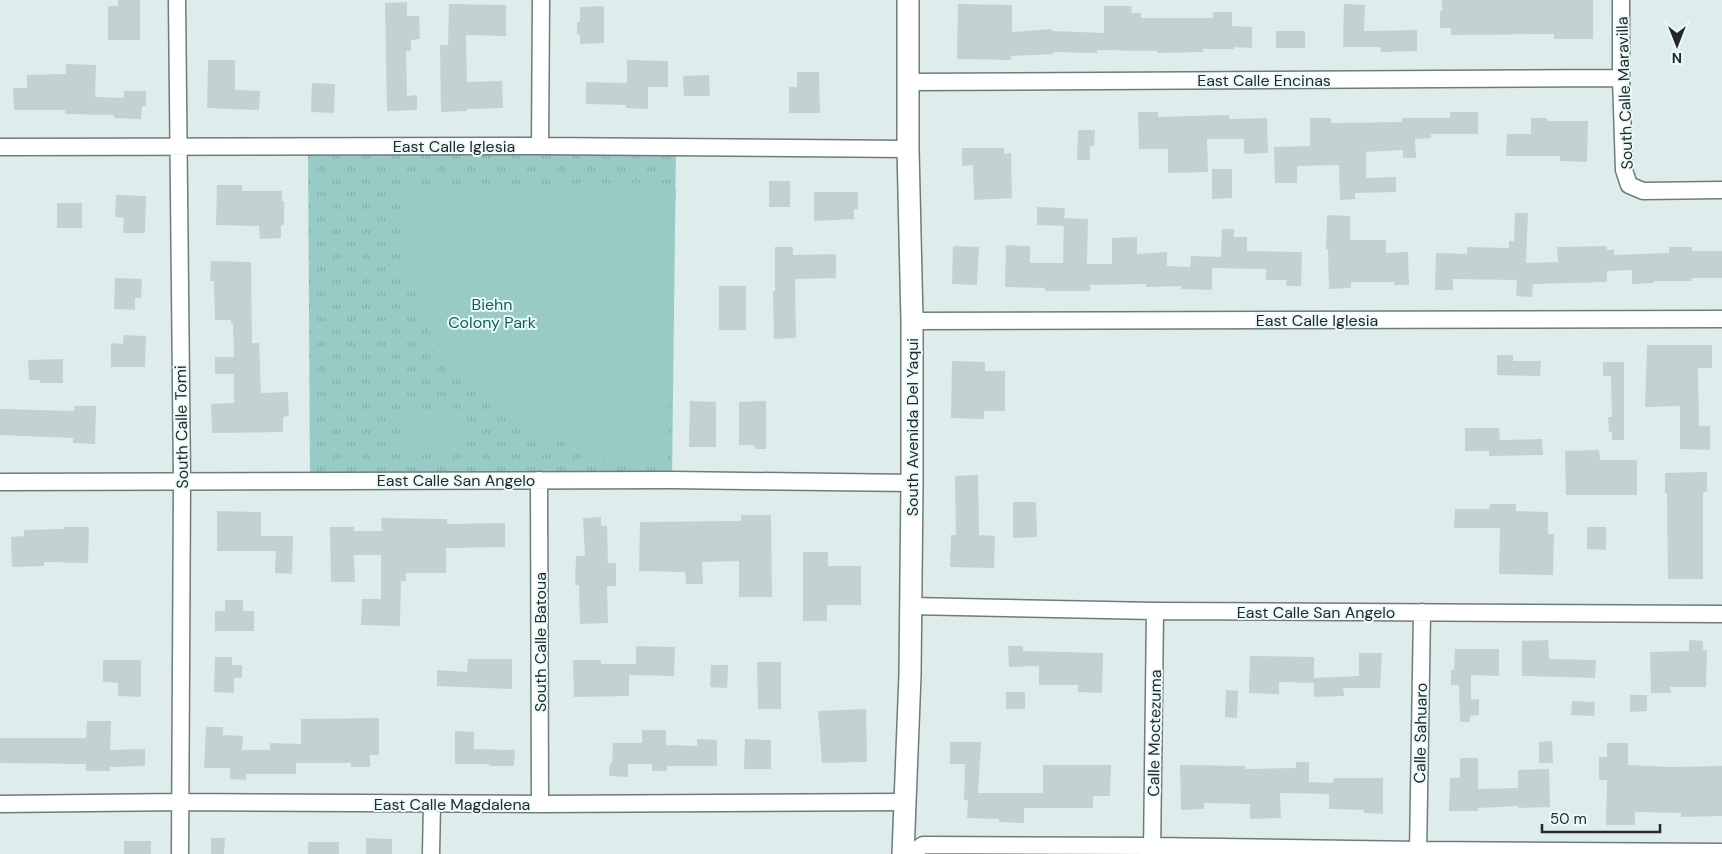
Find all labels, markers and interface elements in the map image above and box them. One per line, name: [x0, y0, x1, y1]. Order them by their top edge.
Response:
street label: South Calle Maravilla: [1611, 16, 1638, 170]
north arrow: [1652, 20, 1702, 70]
text: N: [1672, 49, 1682, 67]
street label: East Calle Encinas: [1197, 70, 1331, 91]
street label: East Calle Iglesia: [393, 136, 515, 157]
park label: Biehn Colony Park: [448, 294, 536, 333]
street label: East Calle Iglesia: [1256, 310, 1378, 331]
street label: South Avenida Del Yaqui: [902, 338, 923, 516]
street label: South Calle Tomi: [170, 365, 193, 489]
street label: East Calle San Angelo: [377, 470, 535, 491]
street label: South Calle Batoua: [530, 572, 551, 712]
street label: East Calle San Angelo: [1237, 602, 1395, 623]
street label: Calle Moctezuma: [1143, 669, 1166, 797]
street label: Calle Sahuaro: [1409, 682, 1432, 784]
street label: East Calle Magdalena: [374, 794, 530, 815]
scale bar: [1542, 802, 1660, 834]
text: 50 m: [1550, 809, 1587, 829]

